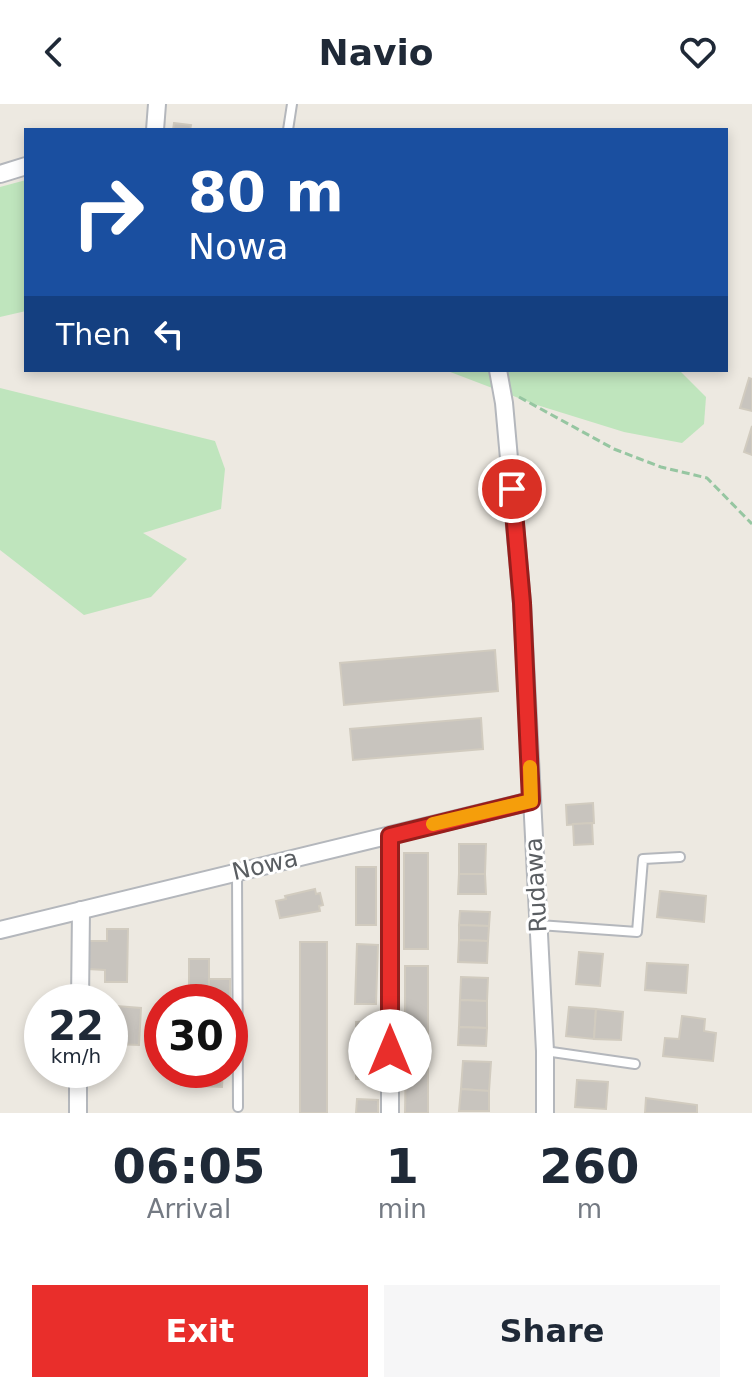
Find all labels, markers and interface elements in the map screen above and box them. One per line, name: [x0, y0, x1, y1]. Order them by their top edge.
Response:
icon: back: [32, 30, 76, 74]
icon: heart: [676, 30, 720, 74]
text: Navio: [319, 32, 433, 73]
text: 80 m: [188, 159, 344, 224]
icon: right: [56, 160, 160, 264]
text: Nowa: [188, 226, 288, 267]
icon: left: [147, 312, 191, 356]
text: Then: [56, 317, 131, 352]
pin: [478, 455, 546, 523]
icon: arrive: [490, 467, 534, 511]
street label: Rudawa: [520, 837, 552, 933]
street label: Nowa: [229, 844, 301, 886]
speed limit sign: 30: [144, 984, 248, 1088]
text: 22: [48, 1003, 104, 1049]
position arrow: [348, 1009, 432, 1093]
text: km/h: [51, 1044, 101, 1068]
text: 06:05: [112, 1138, 265, 1194]
text: 1: [386, 1138, 419, 1194]
text: 260: [539, 1138, 639, 1194]
text: Arrival: [147, 1194, 231, 1224]
text: min: [378, 1194, 427, 1224]
text: m: [577, 1194, 602, 1224]
button: Exit: [32, 1285, 368, 1377]
button: Share: [384, 1285, 720, 1377]

